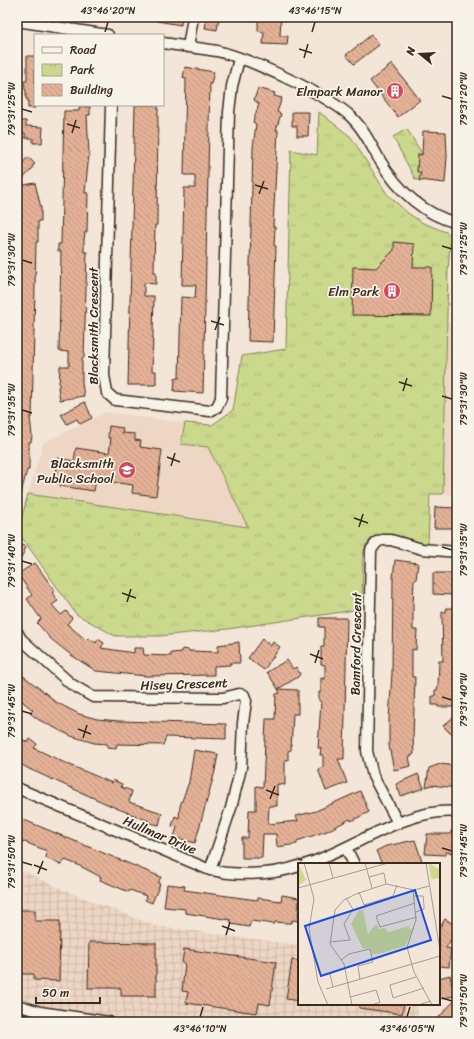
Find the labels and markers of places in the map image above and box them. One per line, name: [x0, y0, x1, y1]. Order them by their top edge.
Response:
place label: Elmpark Manor: [296, 80, 383, 103]
building icon: Elmpark Manor: [385, 81, 405, 101]
place label: Elm Park: [328, 280, 379, 303]
building icon: Elm Park: [382, 281, 402, 301]
place label: Blacksmith Public School: [37, 452, 114, 490]
school or university icon: Blacksmith Public School: [117, 460, 137, 480]

